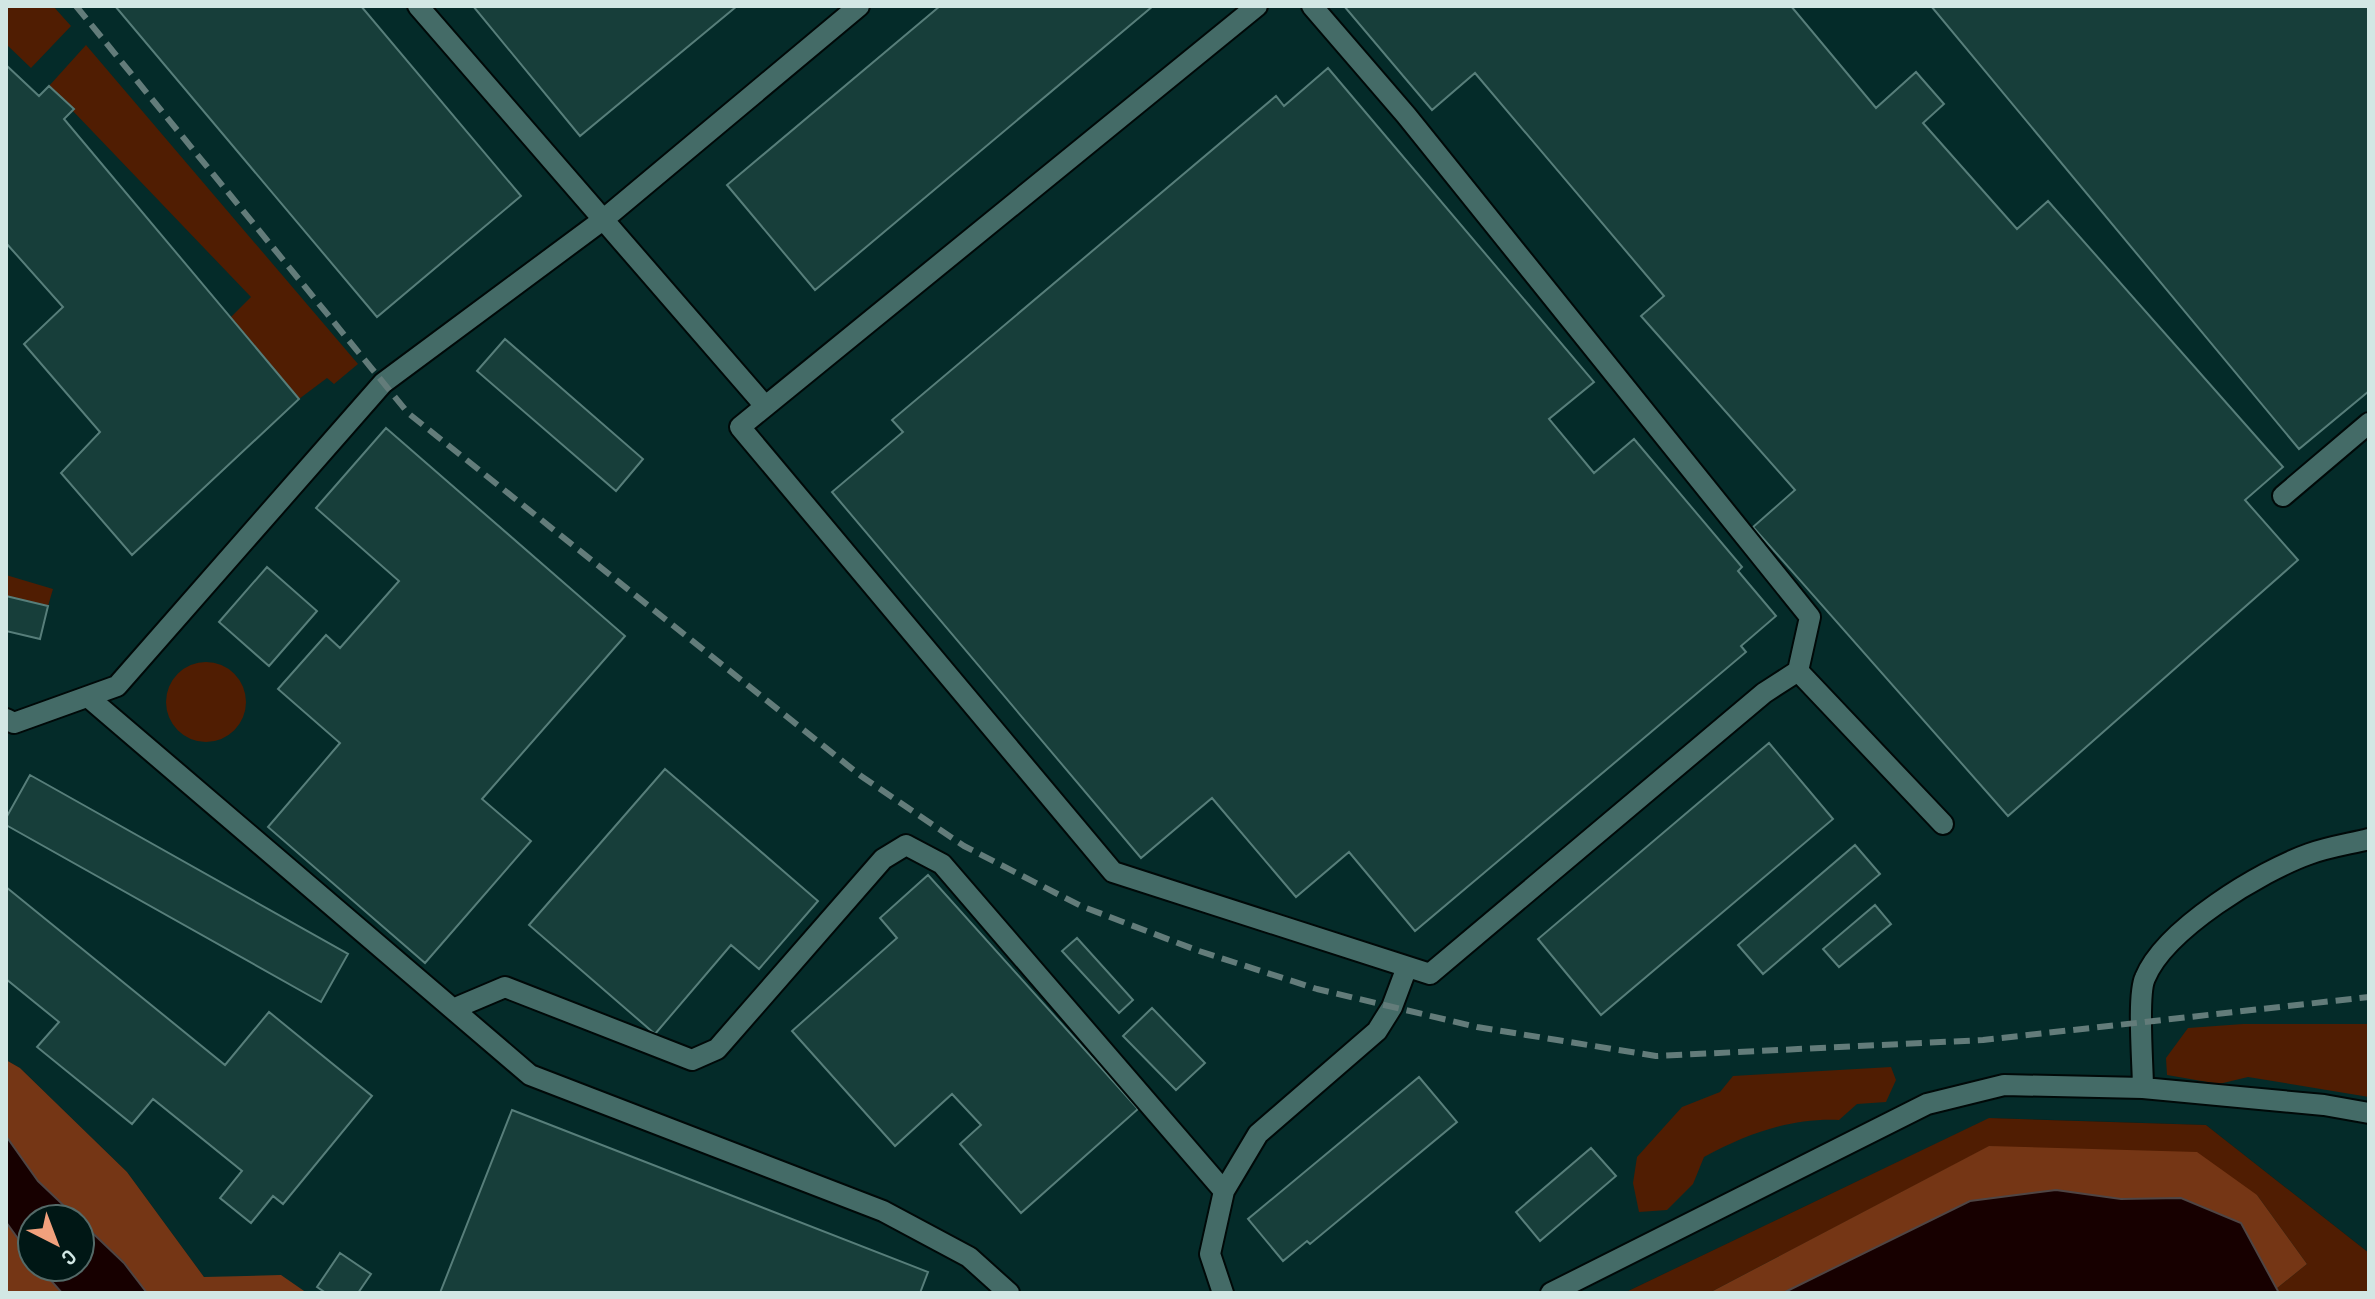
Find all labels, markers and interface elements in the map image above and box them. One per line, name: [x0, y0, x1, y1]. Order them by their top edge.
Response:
north arrow: [16, 1203, 96, 1283]
text: С: [55, 1243, 82, 1271]

